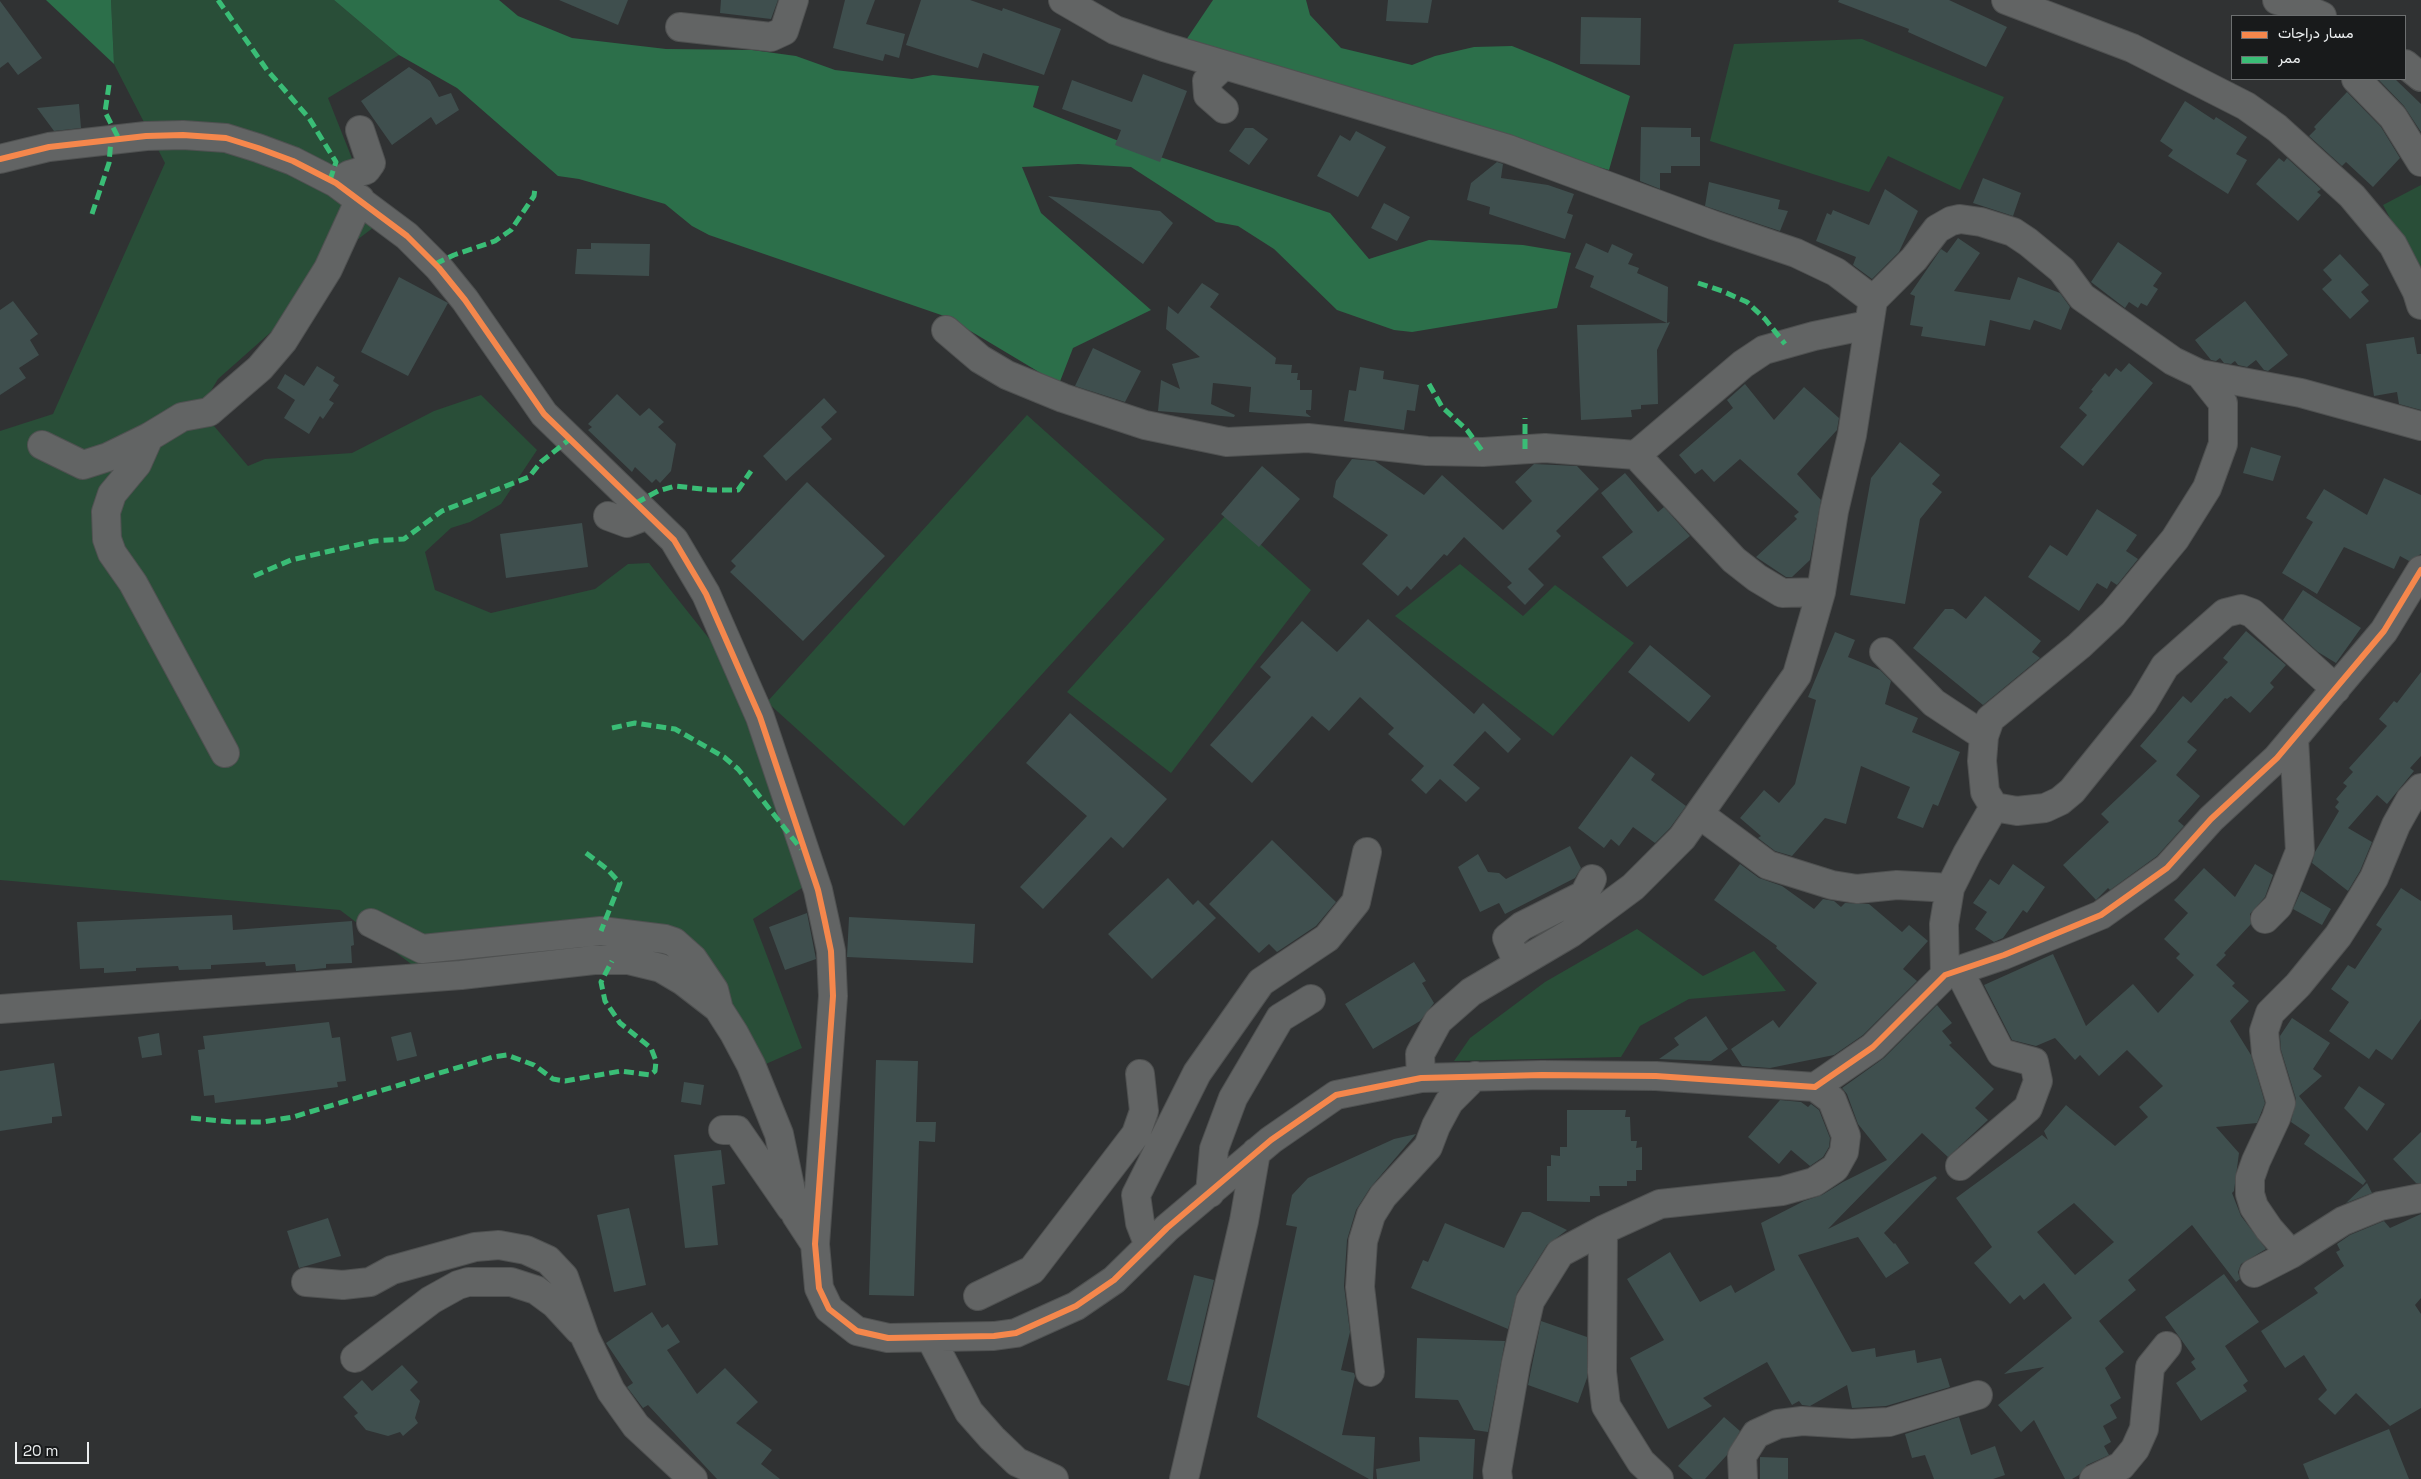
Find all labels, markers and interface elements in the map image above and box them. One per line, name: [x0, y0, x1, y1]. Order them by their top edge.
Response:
legend: [2231, 15, 2406, 80]
text: مسار دراجات: [2278, 23, 2353, 42]
text: ممر: [2278, 48, 2300, 67]
scale bar: [18, 1432, 91, 1464]
text: 20 m: [23, 1441, 58, 1460]

